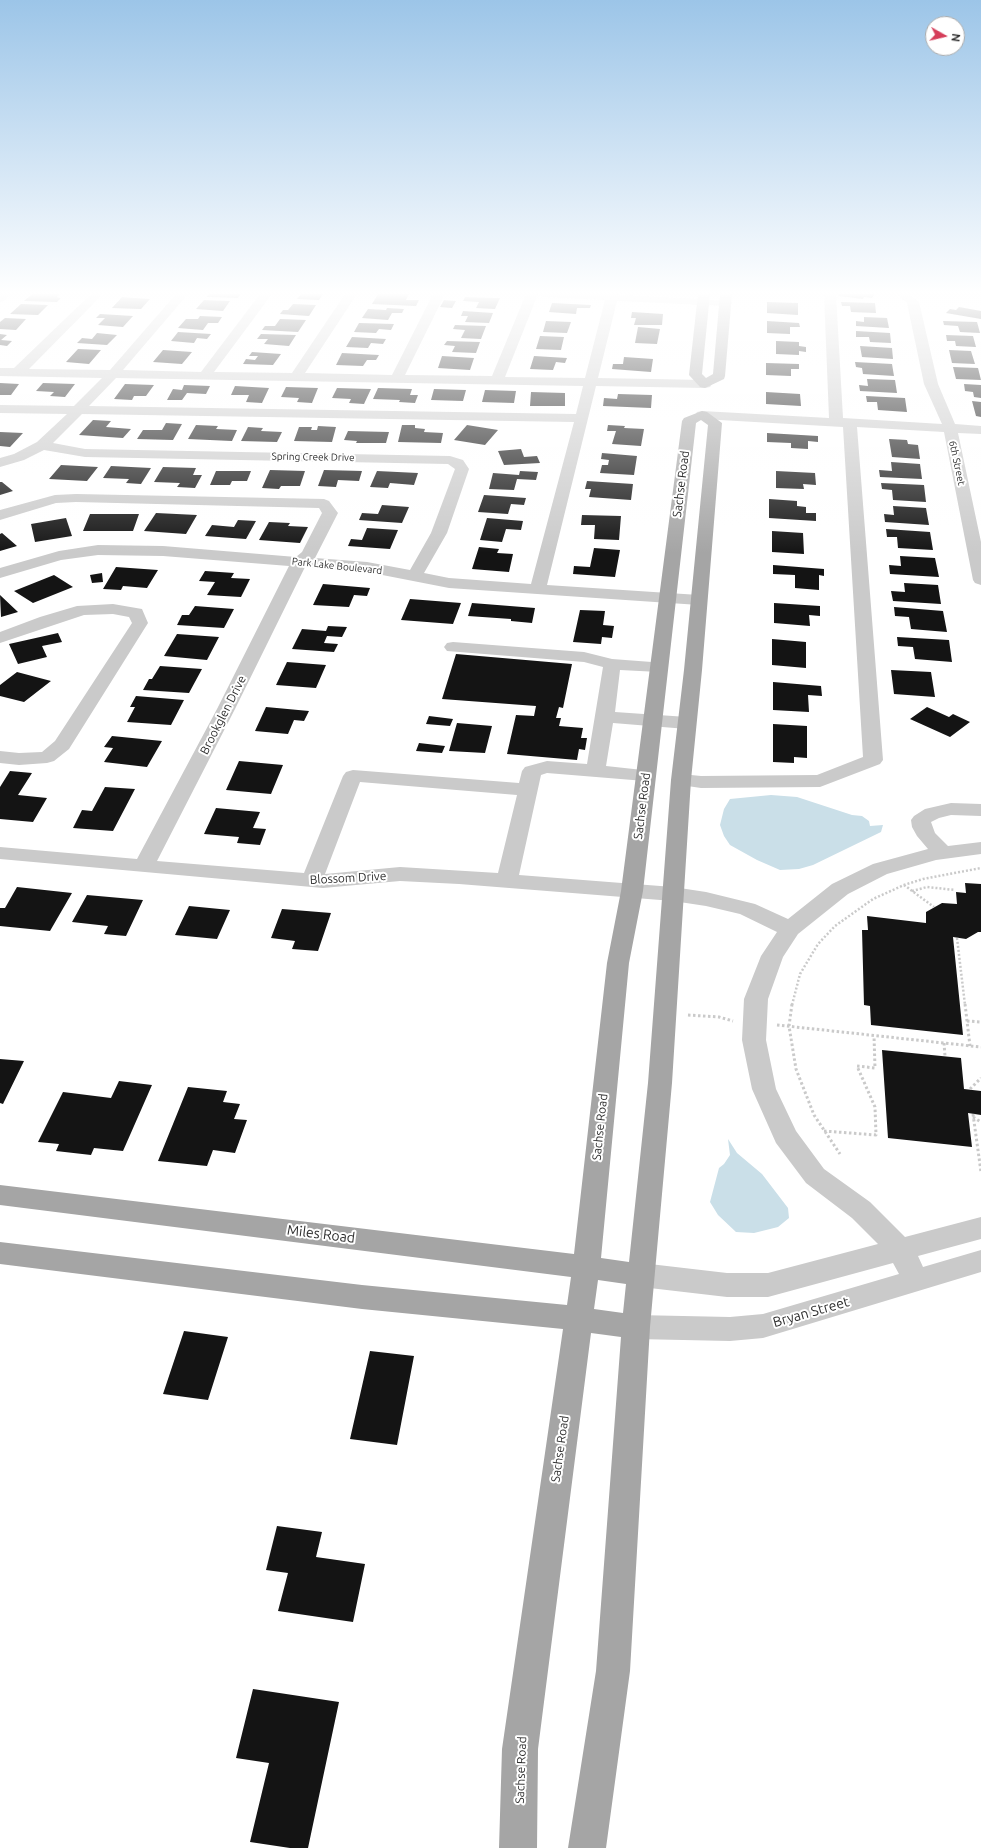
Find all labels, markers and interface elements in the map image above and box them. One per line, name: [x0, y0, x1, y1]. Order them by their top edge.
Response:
north arrow: [925, 16, 965, 56]
text: N: [949, 33, 962, 42]
street label: 6th Street: [946, 440, 968, 486]
street label: Spring Creek Drive: [271, 450, 355, 464]
street label: Sachse Road: [670, 450, 692, 518]
street label: Park Lake Boulevard: [291, 555, 383, 577]
street label: Brookglen Drive: [197, 673, 249, 757]
street label: Sachse Road: [631, 772, 653, 840]
street label: Blossom Drive: [309, 869, 387, 887]
street label: Sachse Road: [589, 1093, 611, 1161]
street label: Miles Road: [286, 1221, 356, 1247]
street label: Bryan Street: [771, 1293, 851, 1331]
street label: Sachse Road: [548, 1415, 572, 1483]
street label: Sachse Road: [513, 1736, 529, 1804]

